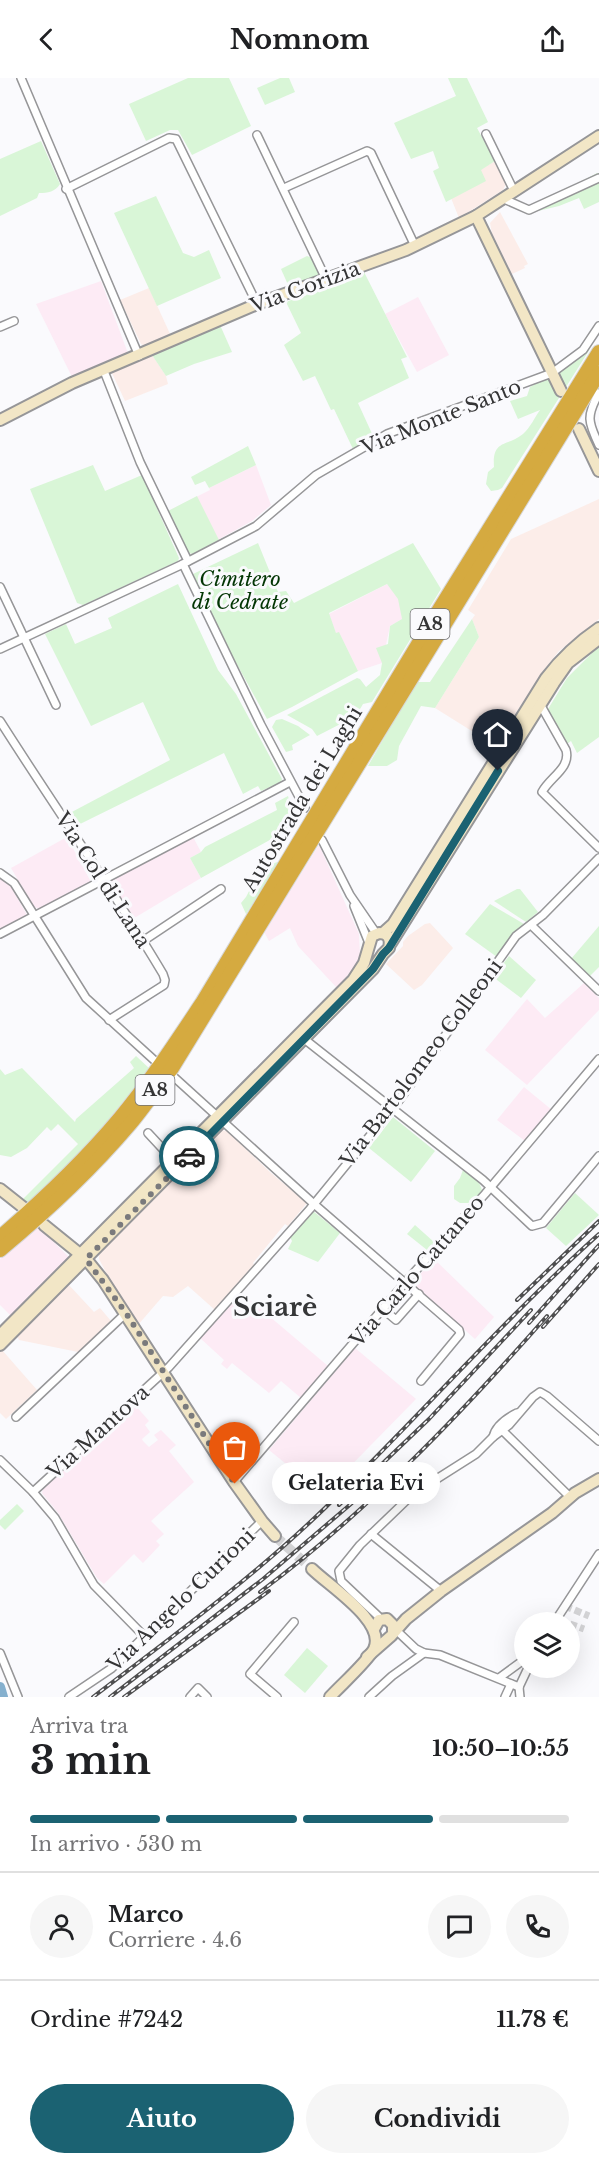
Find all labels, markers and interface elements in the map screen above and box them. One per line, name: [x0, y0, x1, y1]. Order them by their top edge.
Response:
icon: back: [30, 23, 63, 56]
text: Nomnom: [230, 23, 369, 56]
icon: share: [536, 23, 569, 56]
street label: Via Gorizia: [246, 256, 364, 318]
street label: Via Monte Santo: [357, 374, 524, 460]
park label: Cimitero di Cedrate: [192, 567, 288, 614]
road number: A8: [410, 609, 450, 639]
street label: Autostrada dei Laghi: [237, 702, 367, 897]
pin: [472, 709, 523, 771]
icon: home: [481, 718, 514, 751]
street label: Via Col di Lana: [50, 807, 156, 953]
street label: Via Bartolomeo Colleoni: [334, 954, 507, 1172]
road number: A8: [136, 1075, 174, 1105]
courier: [159, 1126, 219, 1186]
icon: car: [173, 1140, 206, 1173]
street label: Via Carlo Cattaneo: [344, 1190, 489, 1352]
district label: Sciarè: [233, 1291, 317, 1323]
street label: Via Mantova: [41, 1379, 155, 1485]
pin: [209, 1422, 260, 1484]
icon: bag: [218, 1431, 251, 1464]
callout: Gelateria Evi: [271, 1463, 439, 1505]
text: Gelateria Evi: [288, 1471, 424, 1495]
street label: Via Angelo Curioni: [102, 1523, 260, 1677]
map controls: [514, 1612, 580, 1678]
button: layers: [514, 1612, 580, 1678]
text: Arriva tra: [30, 1714, 128, 1738]
text: 10:50–10:55: [432, 1735, 569, 1762]
text: 3 min: [30, 1736, 151, 1785]
text: In arrivo · 530 m: [30, 1832, 202, 1856]
button: person: [30, 1895, 93, 1958]
button: chat: [428, 1895, 491, 1958]
button: phone: [506, 1895, 569, 1958]
text: Marco: [108, 1901, 184, 1928]
text: Corriere · 4.6: [108, 1928, 242, 1952]
text: Ordine #7242: [30, 2006, 183, 2033]
text: 11.78 €: [496, 2006, 569, 2033]
button: Aiuto: [30, 2084, 294, 2153]
button: Condividi: [306, 2084, 569, 2153]

